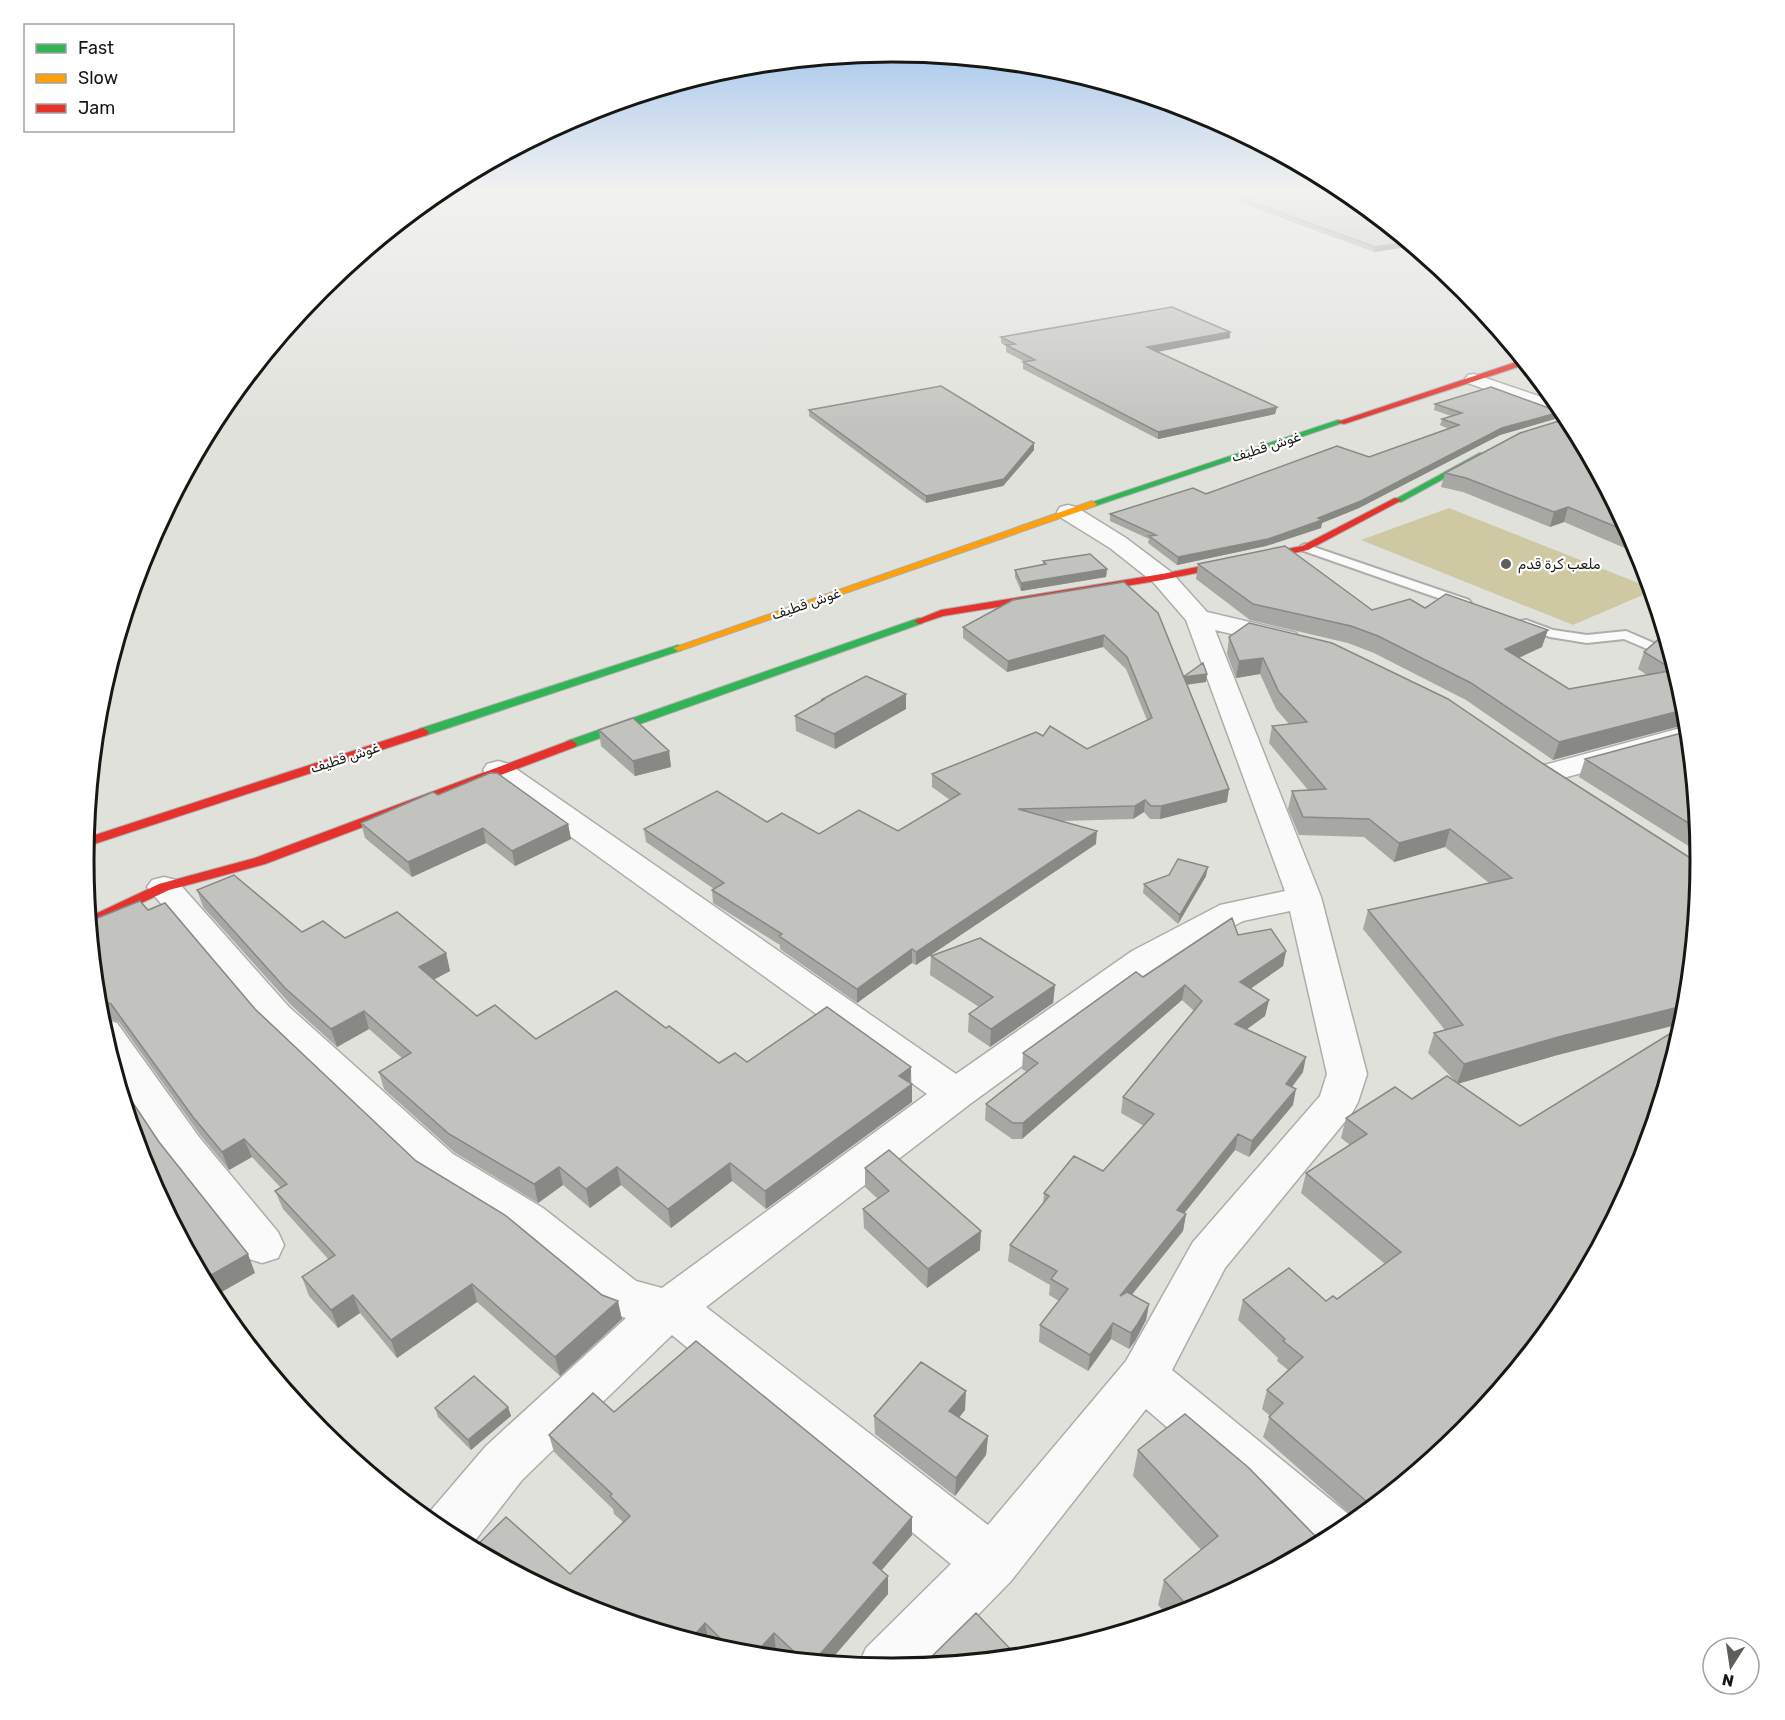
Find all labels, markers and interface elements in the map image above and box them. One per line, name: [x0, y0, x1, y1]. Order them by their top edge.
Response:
legend: [24, 24, 234, 132]
text: Fast: [78, 37, 114, 59]
text: Slow: [78, 67, 118, 89]
text: Jam: [78, 97, 115, 119]
street label: غوش قطيف: [1229, 428, 1303, 466]
place label: ملعب كرة قدم: [1518, 556, 1601, 574]
marker: ملعب كرة قدم: [1499, 557, 1513, 571]
street label: غوش قطيف: [769, 584, 843, 624]
street label: غوش قطيف: [308, 739, 382, 777]
north arrow: [1701, 1636, 1761, 1696]
text: N: [1720, 1670, 1736, 1691]

